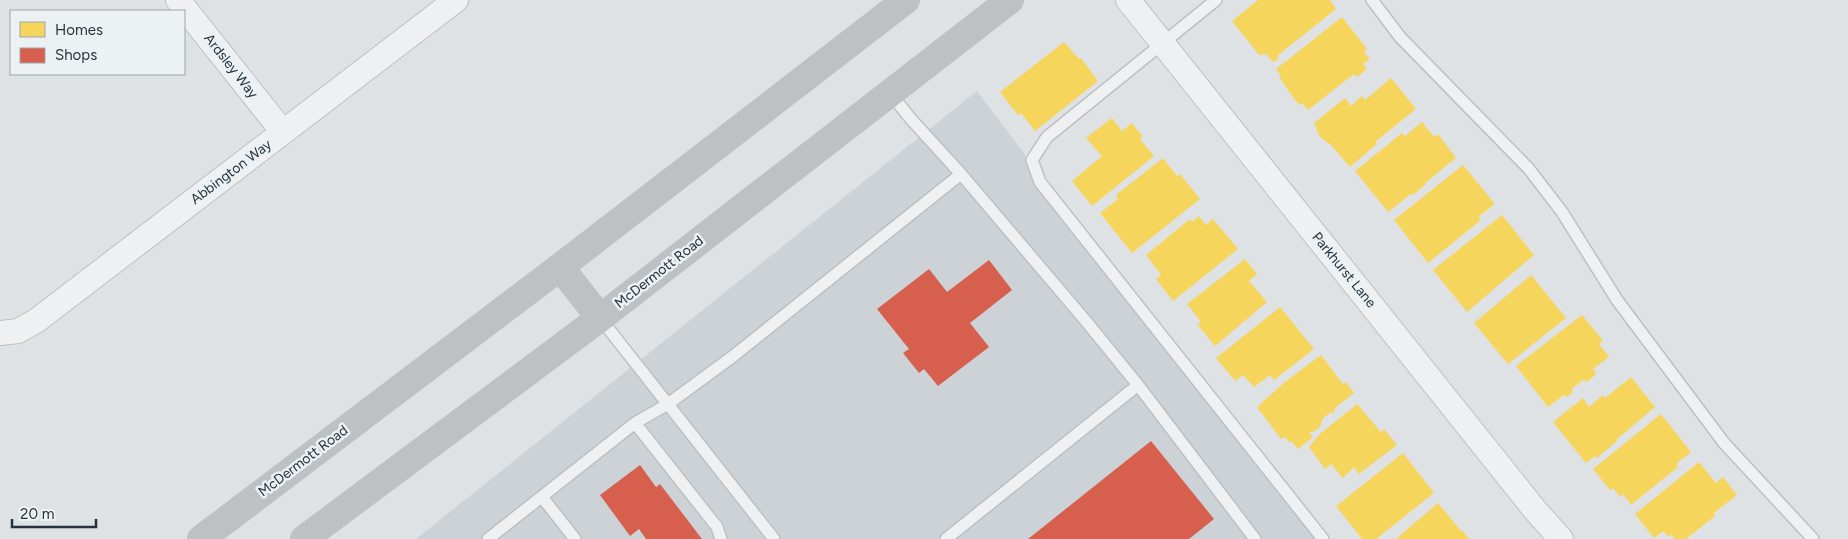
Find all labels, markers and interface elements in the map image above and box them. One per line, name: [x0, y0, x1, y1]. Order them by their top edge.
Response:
legend: [10, 10, 185, 75]
text: Homes: [55, 21, 103, 39]
street label: Ardsley Way: [200, 30, 262, 102]
text: Shops: [55, 46, 97, 64]
street label: Abbington Way: [187, 136, 275, 208]
street label: Parkhurst Lane: [1308, 229, 1380, 311]
street label: McDermott Road: [611, 232, 707, 312]
street label: McDermott Road: [255, 422, 351, 500]
scale bar: [12, 496, 96, 528]
text: 20 m: [20, 505, 54, 523]

